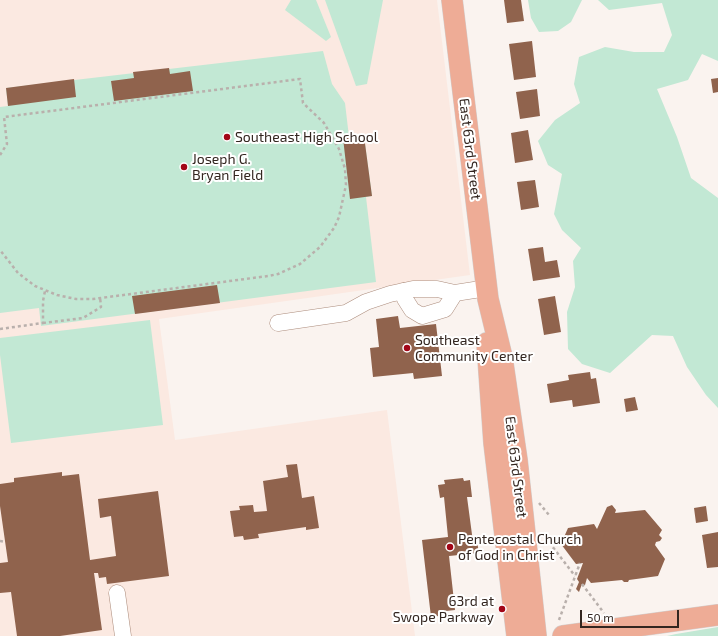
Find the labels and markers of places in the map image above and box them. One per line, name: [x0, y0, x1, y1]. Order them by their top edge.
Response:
place label: Southeast High School: [235, 129, 378, 145]
marker: Southeast High School: [222, 132, 232, 142]
place label: Joseph G. Bryan Field: [192, 151, 263, 184]
marker: Joseph G. Bryan Field: [179, 162, 189, 172]
place label: Southeast Community Center: [415, 332, 533, 364]
marker: Southeast Community Center: [402, 343, 412, 353]
place label: Pentecostal Church of God in Christ: [458, 531, 581, 564]
marker: Pentecostal Church of God in Christ: [445, 542, 455, 552]
place label: 63rd at Swope Parkway: [393, 593, 494, 626]
marker: 63rd at Swope Parkway: [497, 604, 507, 614]

